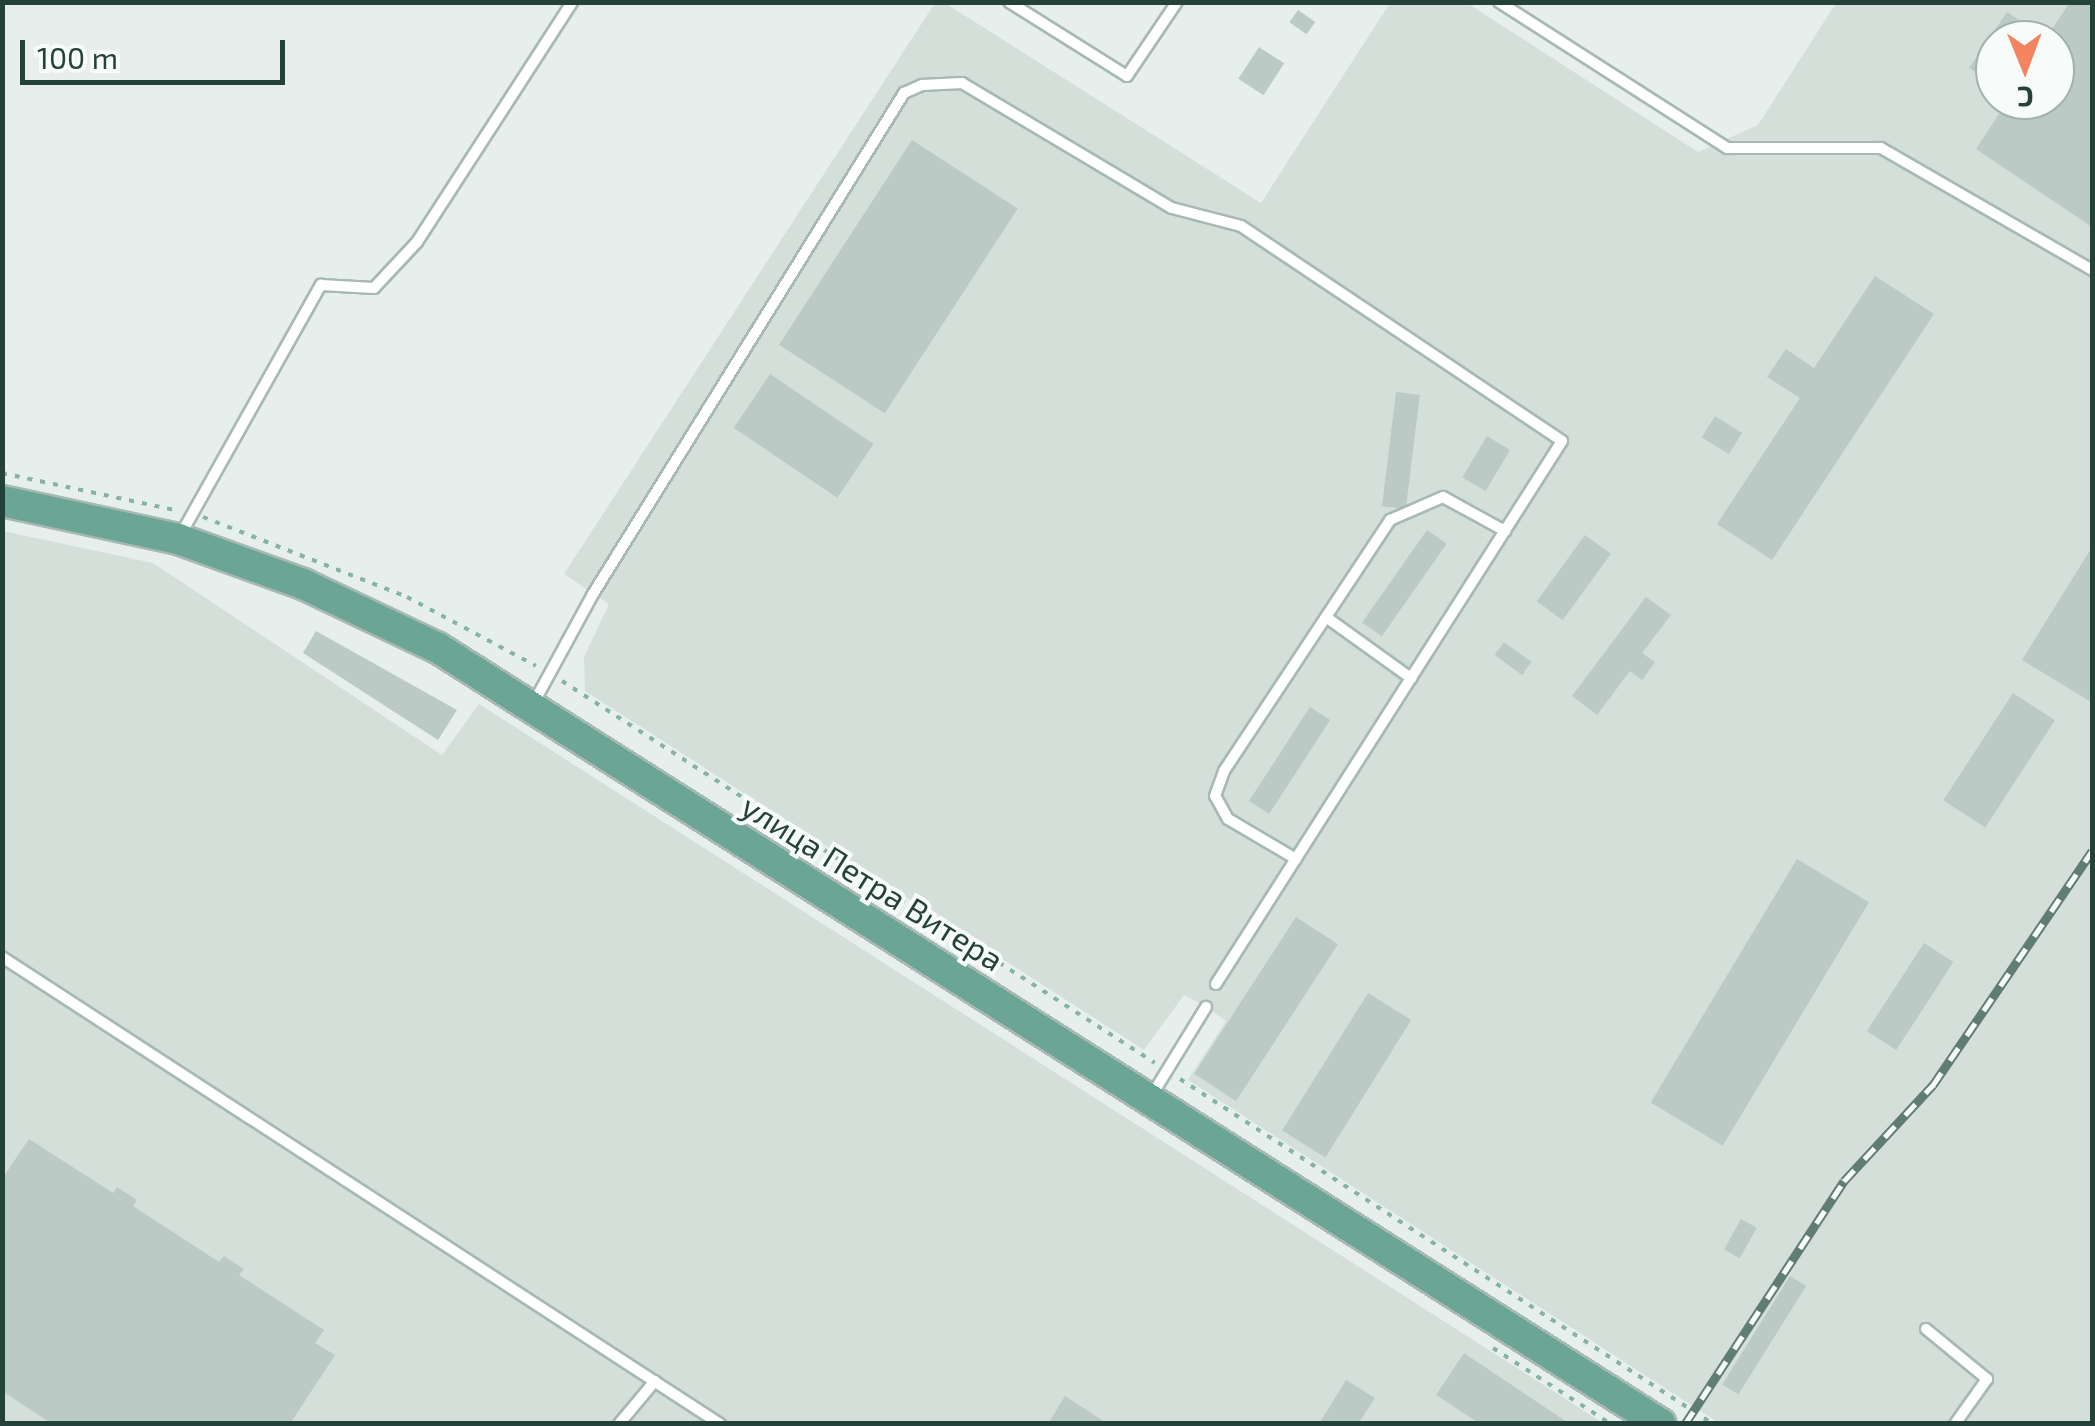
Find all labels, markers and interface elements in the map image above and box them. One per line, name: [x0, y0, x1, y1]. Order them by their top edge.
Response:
scale bar: [25, 20, 290, 82]
north arrow: [1975, 20, 2075, 120]
text: 100 m: [37, 39, 118, 75]
text: С: [2017, 81, 2034, 115]
street label: улица Петра Витера: [735, 786, 1011, 978]

